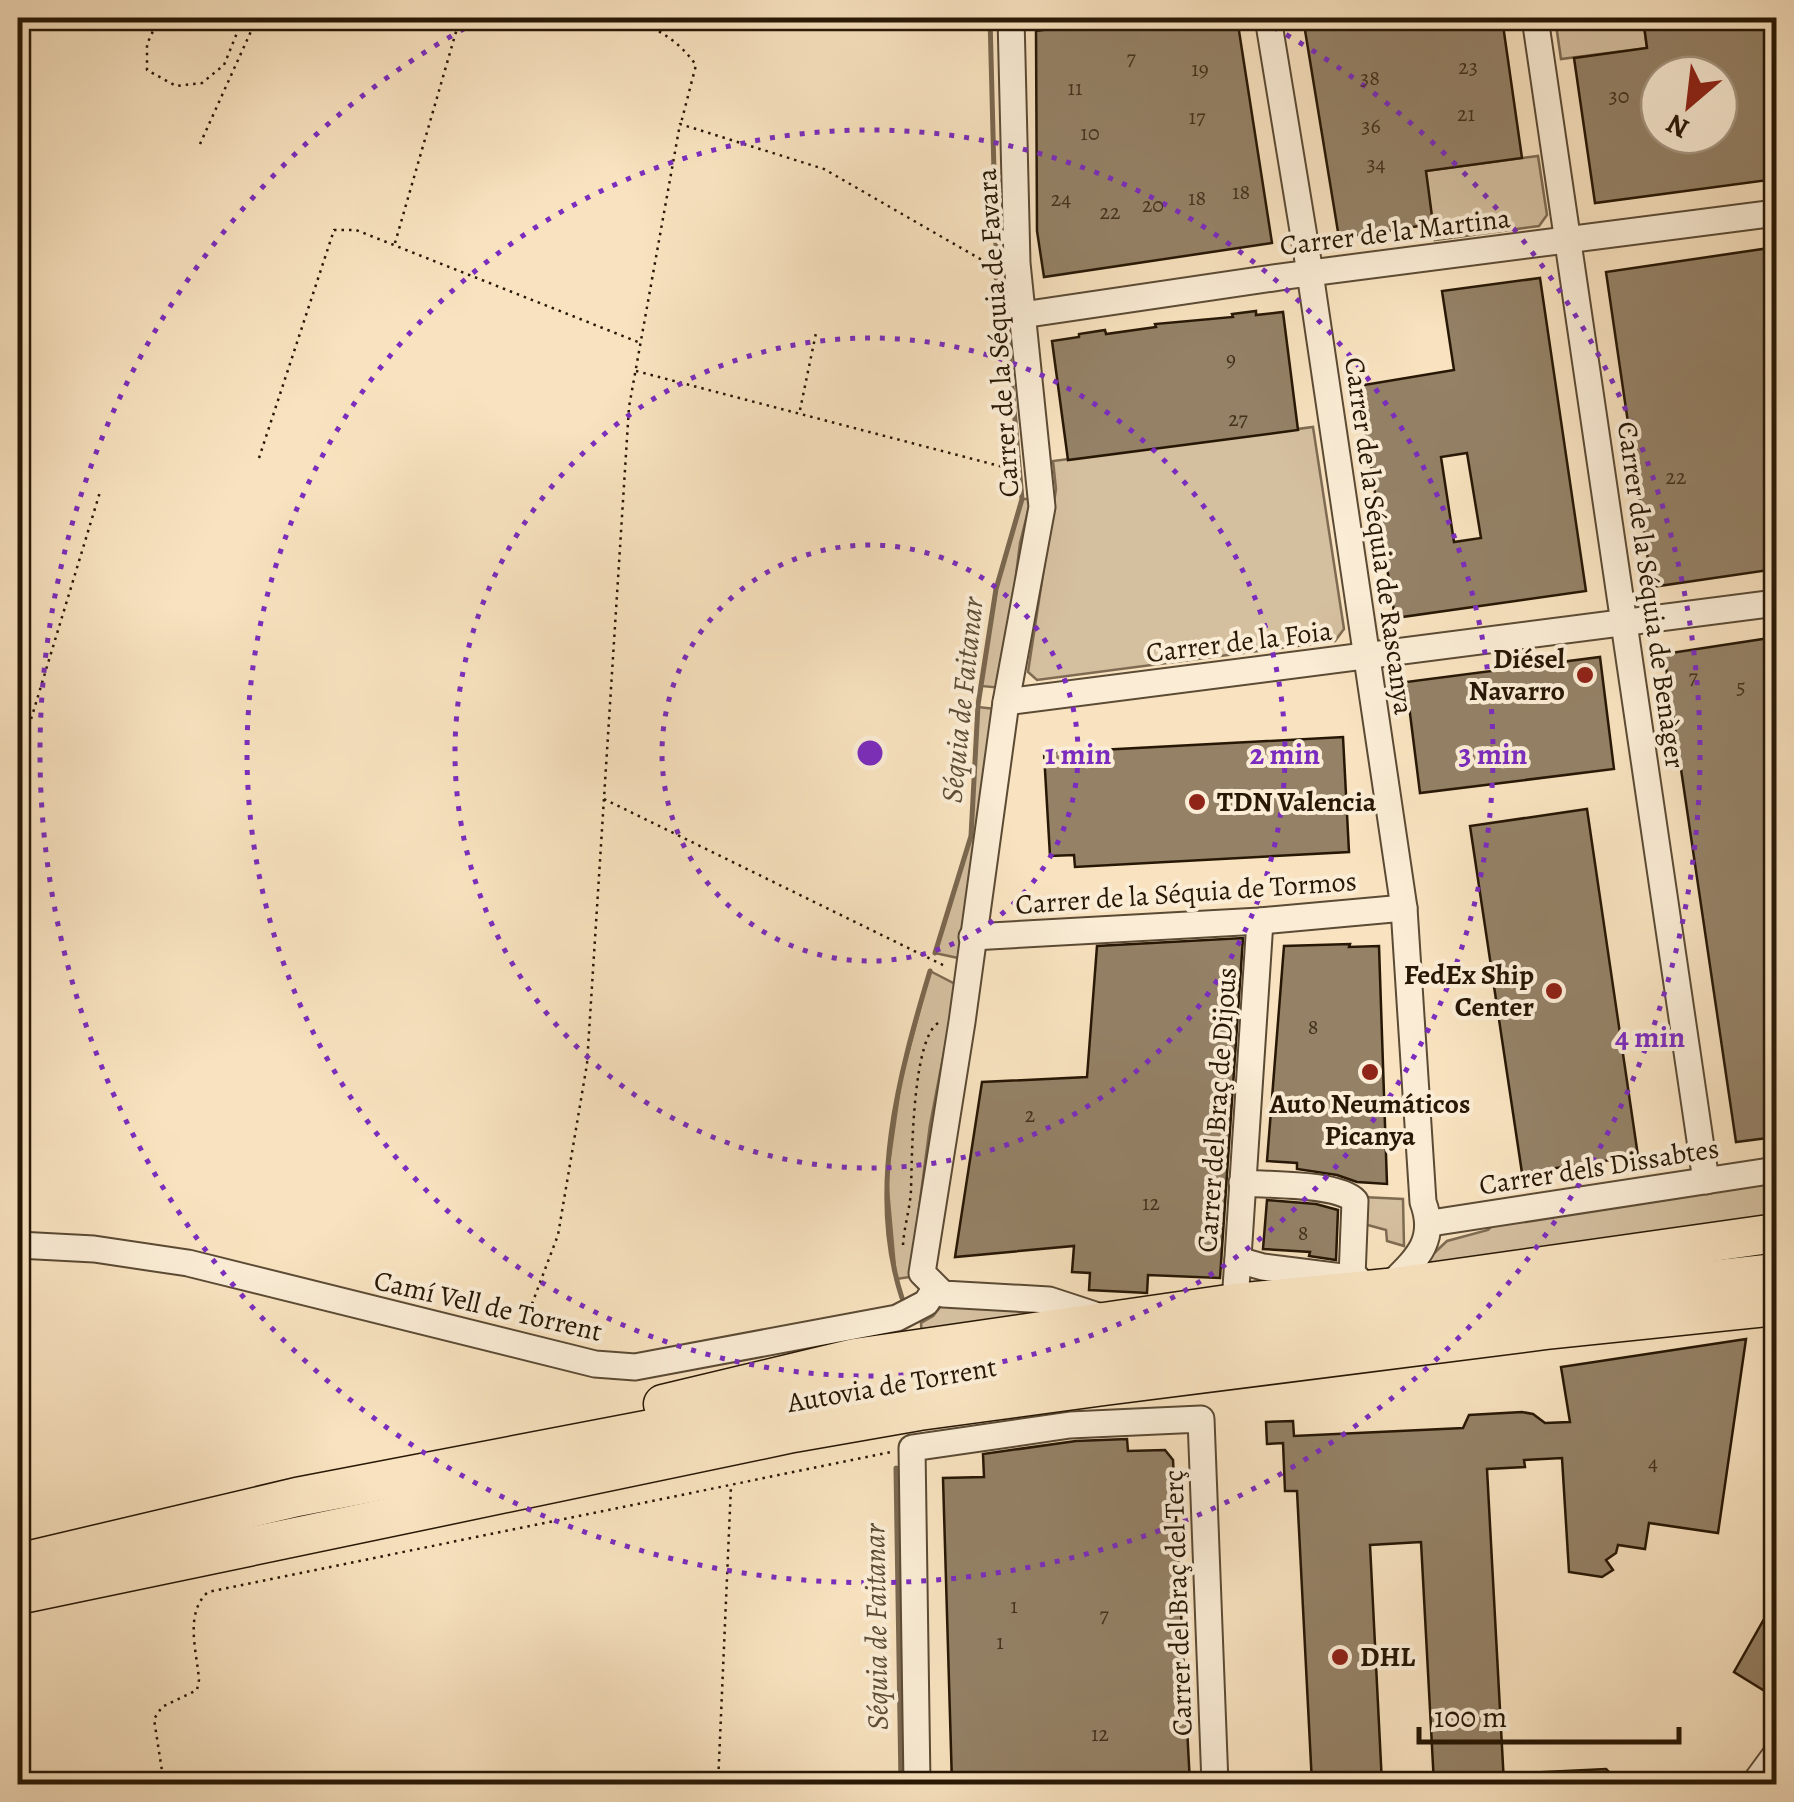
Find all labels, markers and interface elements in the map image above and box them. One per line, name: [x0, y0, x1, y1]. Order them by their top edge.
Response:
house number: 7: [1126, 43, 1136, 73]
house number: 23: [1458, 52, 1478, 82]
house number: 19: [1191, 54, 1209, 84]
north arrow: [1639, 55, 1739, 155]
house number: 38: [1360, 63, 1380, 93]
house number: 11: [1067, 73, 1083, 103]
house number: 30: [1609, 81, 1629, 111]
house number: 21: [1457, 99, 1475, 129]
house number: 17: [1189, 102, 1206, 132]
text: N: [1660, 105, 1696, 148]
house number: 36: [1361, 111, 1381, 141]
house number: 10: [1080, 118, 1100, 148]
house number: 34: [1366, 149, 1386, 179]
street label: Carrer de la Séquia de Favara: [968, 167, 1028, 499]
house number: 18: [1232, 177, 1250, 207]
house number: 18: [1188, 183, 1206, 213]
house number: 24: [1051, 184, 1071, 214]
house number: 20: [1142, 190, 1164, 220]
house number: 22: [1100, 197, 1120, 227]
street label: Carrer de la Martina: [1278, 199, 1512, 265]
house number: 9: [1226, 344, 1236, 374]
street label: Carrer de la Séquia de Rascanya: [1335, 355, 1423, 717]
house number: 27: [1228, 404, 1249, 434]
street label: Carrer de la Séquia de Benàger: [1608, 419, 1694, 771]
house number: 22: [1666, 462, 1686, 492]
water label: Séquia de Faitanar: [931, 594, 993, 805]
street label: Carrer de la Foia: [1144, 612, 1334, 672]
place label: Diésel Navarro: [1469, 640, 1566, 710]
house number: 7: [1688, 662, 1698, 692]
marker: Diésel Navarro: [1574, 664, 1596, 686]
house number: 5: [1736, 672, 1746, 702]
text: 1 min: [1045, 734, 1111, 774]
text: 2 min: [1250, 734, 1320, 774]
text: 3 min: [1459, 734, 1528, 774]
centre of rings: [852, 735, 888, 771]
place label: TDN Valencia: [1217, 783, 1377, 821]
marker: TDN Valencia: [1186, 791, 1208, 813]
street label: Carrer de la Séquia de Tormos: [1014, 862, 1358, 924]
place label: FedEx Ship Center: [1404, 956, 1534, 1026]
street label: Carrer del Braç de Dijous: [1188, 966, 1246, 1254]
marker: FedEx Ship Center: [1543, 980, 1565, 1002]
house number: 8: [1308, 1012, 1318, 1042]
text: 4 min: [1615, 1017, 1685, 1057]
marker: Auto Neumáticos Picanya: [1359, 1061, 1381, 1083]
place label: Auto Neumáticos Picanya: [1269, 1085, 1470, 1155]
house number: 2: [1025, 1100, 1035, 1130]
street label: Carrer dels Dissabtes: [1476, 1129, 1722, 1205]
house number: 12: [1142, 1188, 1160, 1218]
house number: 8: [1298, 1218, 1308, 1248]
street label: Camí Vell de Torrent: [370, 1261, 606, 1351]
street label: Autovia de Torrent: [784, 1348, 999, 1422]
house number: 4: [1648, 1448, 1658, 1478]
street label: Carrer del Braç del Terç: [1154, 1469, 1202, 1737]
water label: Séquia de Faitanar: [854, 1522, 898, 1730]
house number: 1: [1010, 1591, 1018, 1621]
house number: 7: [1099, 1600, 1109, 1630]
house number: 1: [996, 1627, 1004, 1657]
place label: DHL: [1360, 1638, 1415, 1676]
marker: DHL: [1329, 1646, 1351, 1668]
scale bar: [1419, 1682, 1679, 1744]
text: 100 m: [1434, 1697, 1507, 1737]
house number: 12: [1091, 1719, 1109, 1749]

